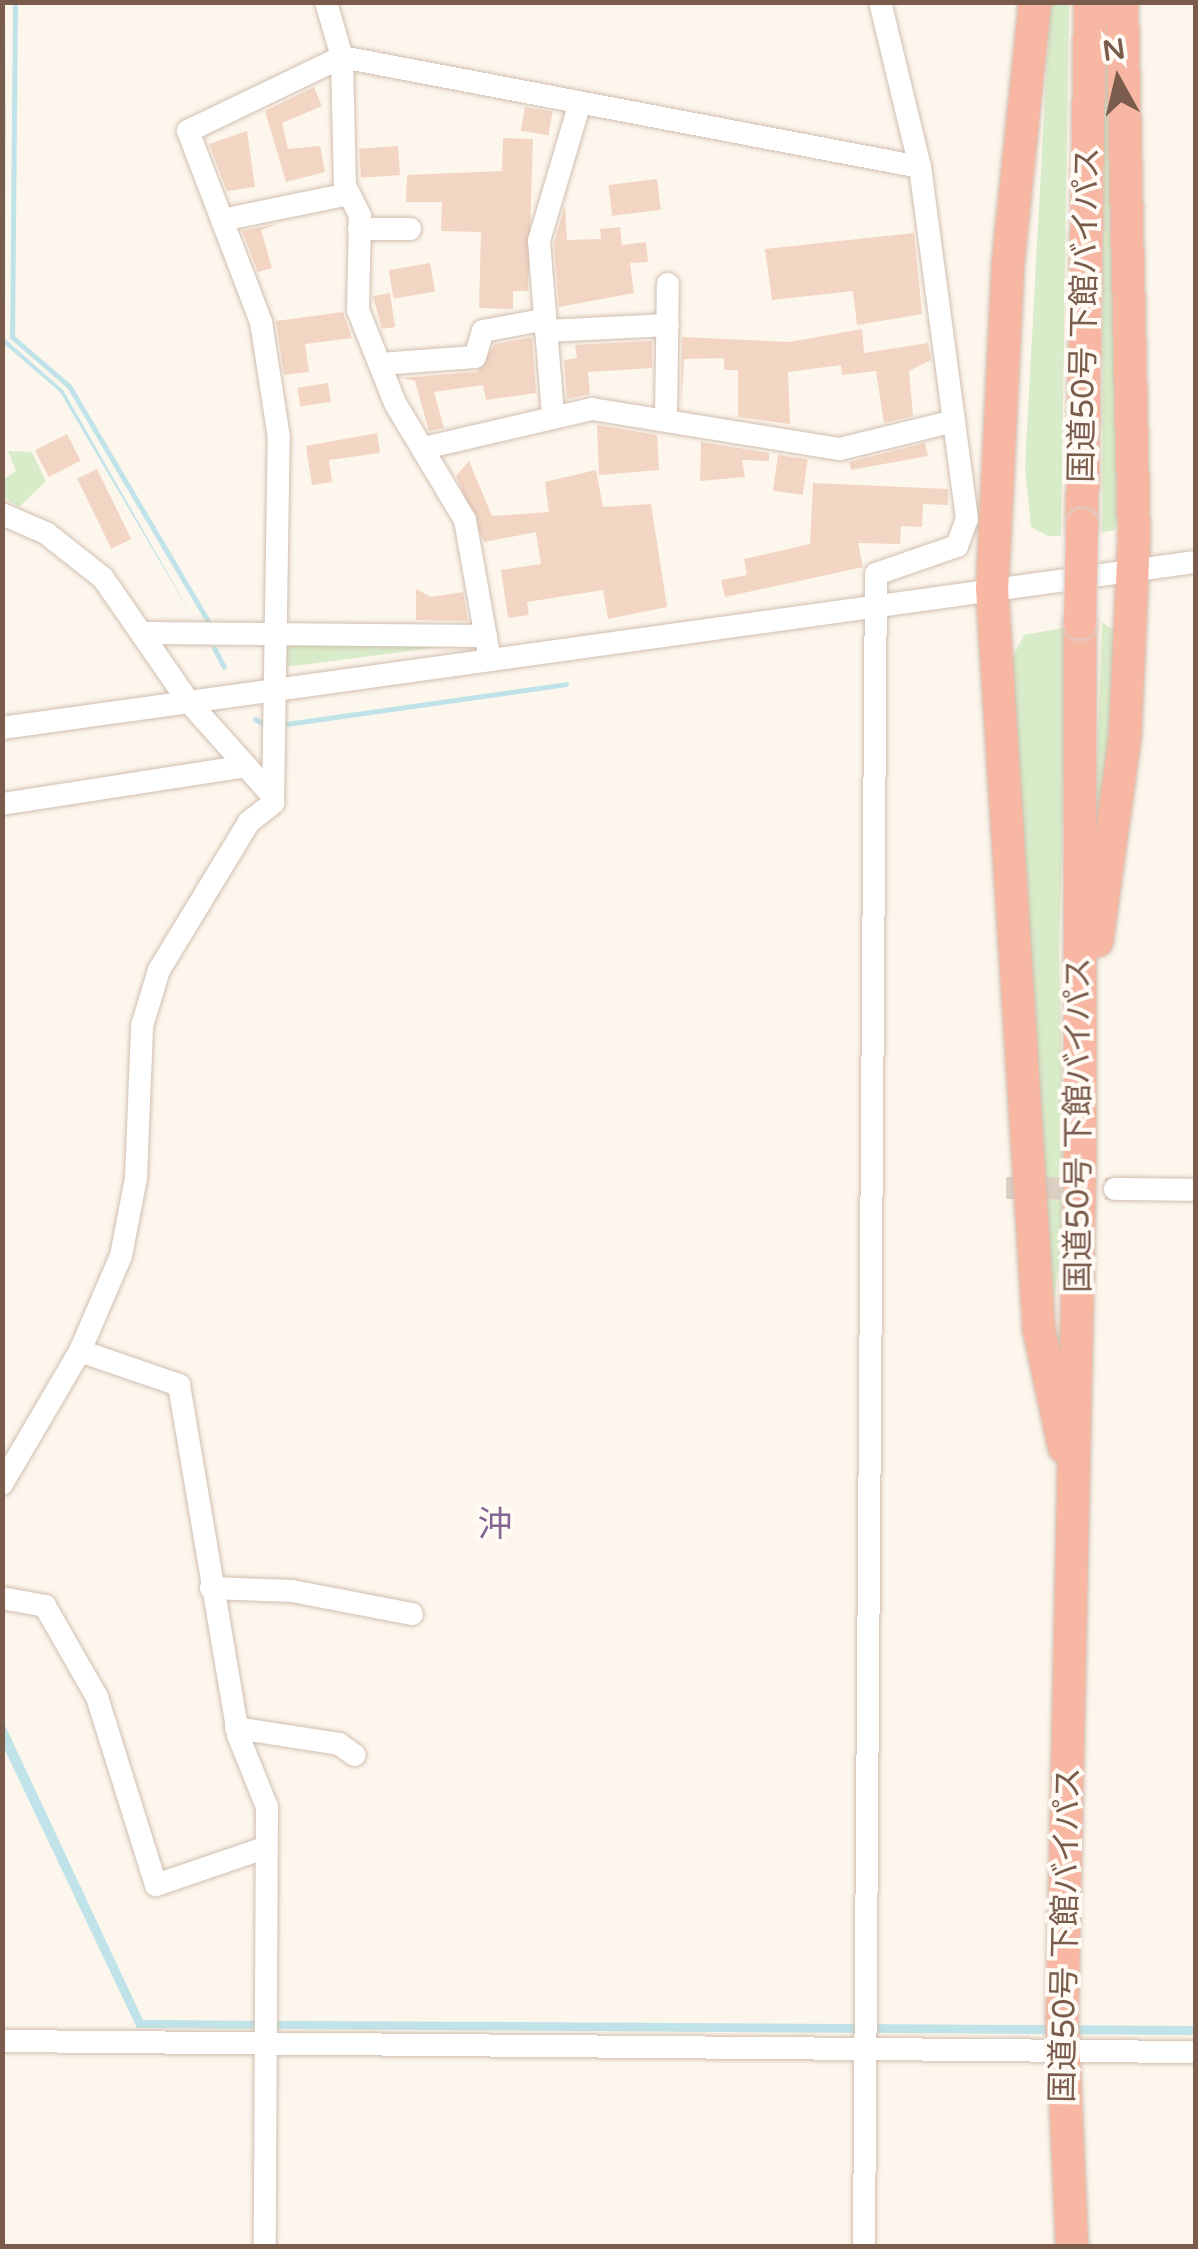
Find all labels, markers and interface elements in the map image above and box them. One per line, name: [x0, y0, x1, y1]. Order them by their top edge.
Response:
north arrow: [1068, 30, 1168, 130]
text: N: [1100, 32, 1127, 69]
street label: 国道50号 下館バイパス: [1063, 146, 1107, 484]
street label: 国道50号 下館バイパス: [1060, 957, 1098, 1293]
district label: 沖: [478, 1504, 512, 1546]
street label: 国道50号 下館バイパス: [1044, 1766, 1088, 2104]

